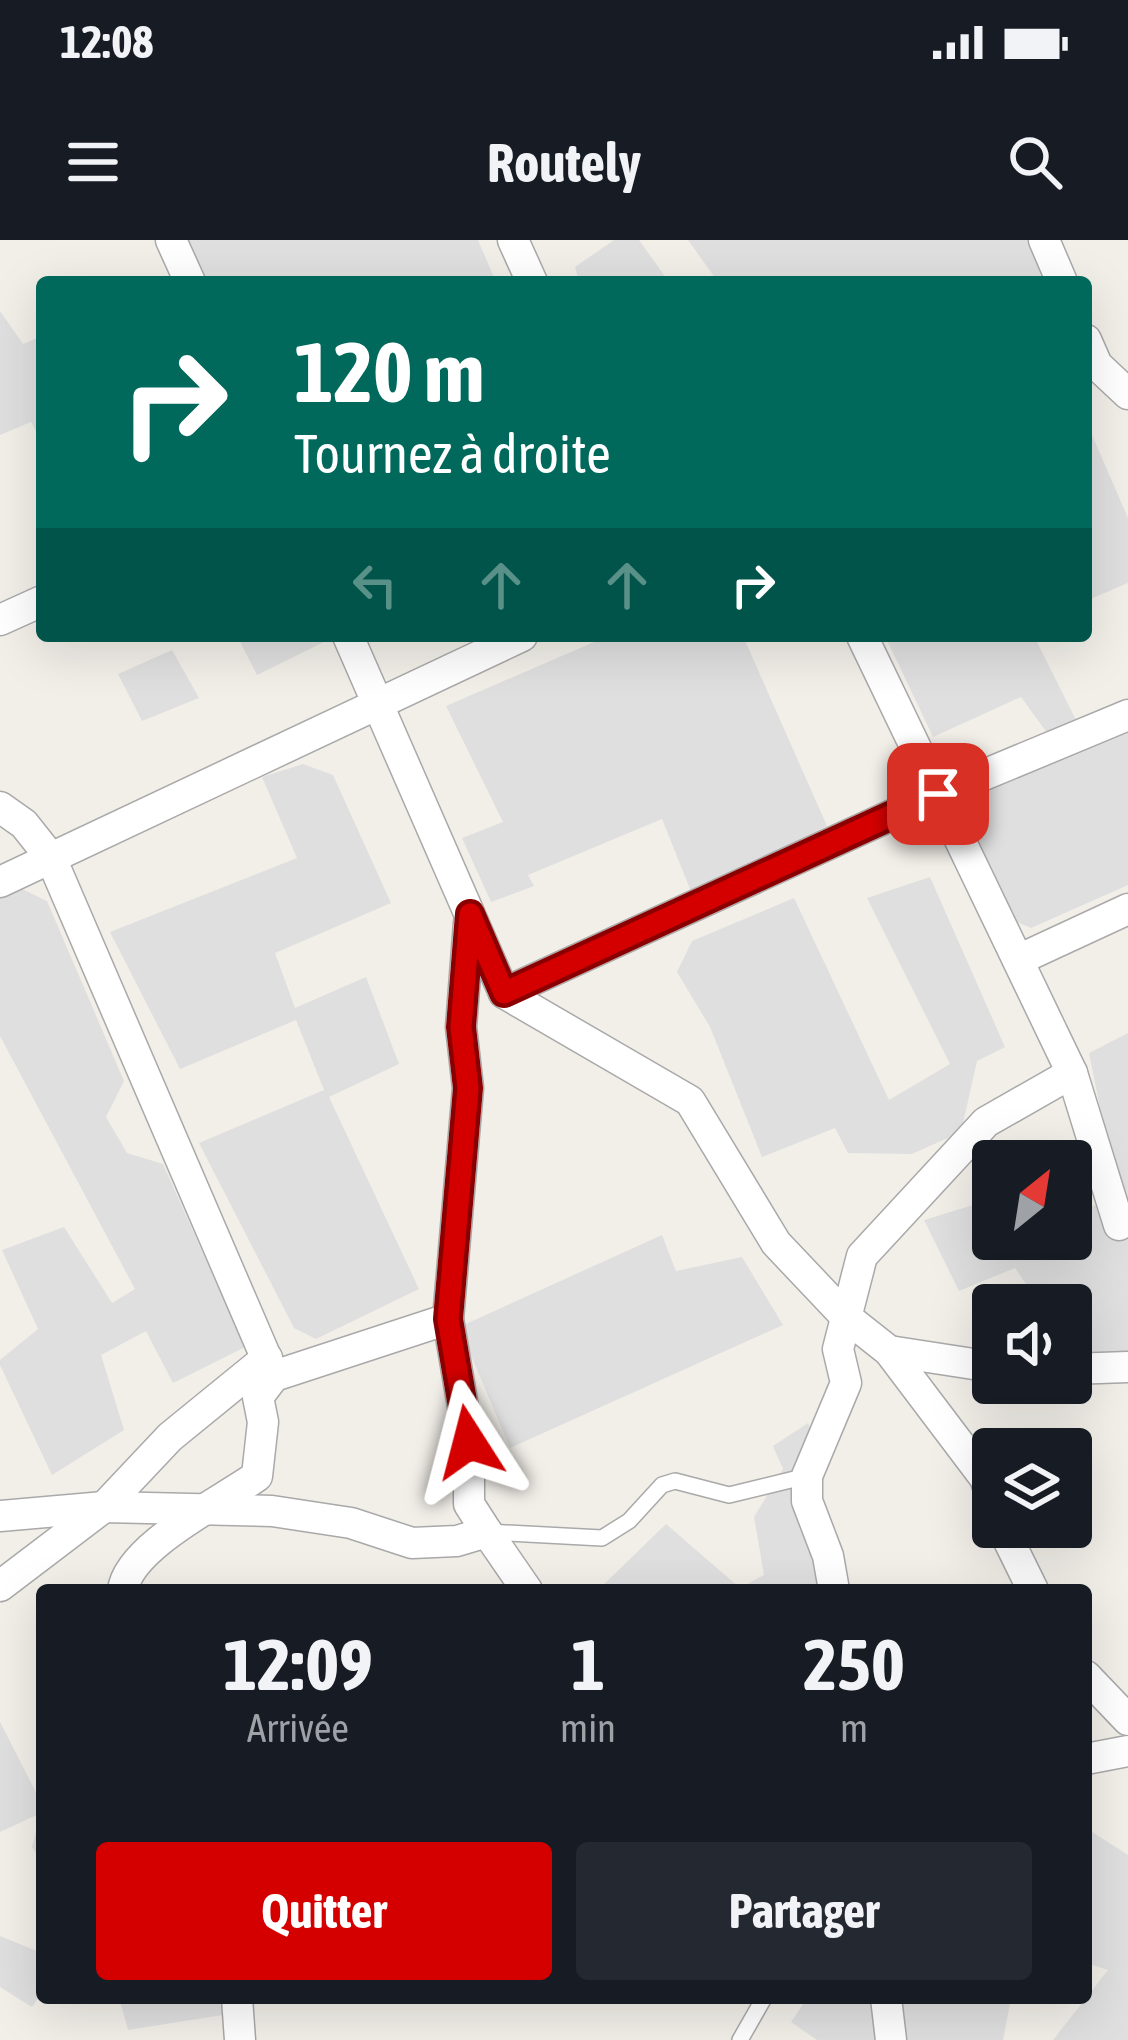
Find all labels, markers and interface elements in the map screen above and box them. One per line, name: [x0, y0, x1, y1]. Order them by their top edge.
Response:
text: 12:08: [60, 16, 154, 68]
icon: menu: [60, 129, 126, 195]
icon: search: [1002, 129, 1068, 195]
text: Routely: [487, 132, 641, 193]
icon: right: [96, 324, 252, 480]
text: 120 m: [294, 324, 484, 420]
text: Tournez à droite: [294, 423, 611, 484]
icon: left: [342, 552, 408, 618]
icon: ahead: [468, 552, 534, 618]
icon: ahead: [594, 552, 660, 618]
icon: right: [720, 552, 786, 618]
pin: [887, 743, 989, 845]
icon: arrive: [905, 761, 971, 827]
north arrow: [972, 1140, 1092, 1260]
map controls: [972, 1140, 1092, 1548]
button: sound: [972, 1284, 1092, 1404]
position arrow: [406, 1379, 532, 1505]
button: layers: [972, 1428, 1092, 1548]
text: 12:09: [223, 1623, 373, 1705]
text: 1: [571, 1623, 605, 1705]
text: 250: [803, 1623, 905, 1705]
text: Arrivée: [247, 1706, 349, 1750]
text: min: [560, 1706, 616, 1750]
text: m: [840, 1706, 868, 1750]
button: Quitter: [96, 1842, 552, 1980]
button: Partager: [576, 1842, 1032, 1980]

